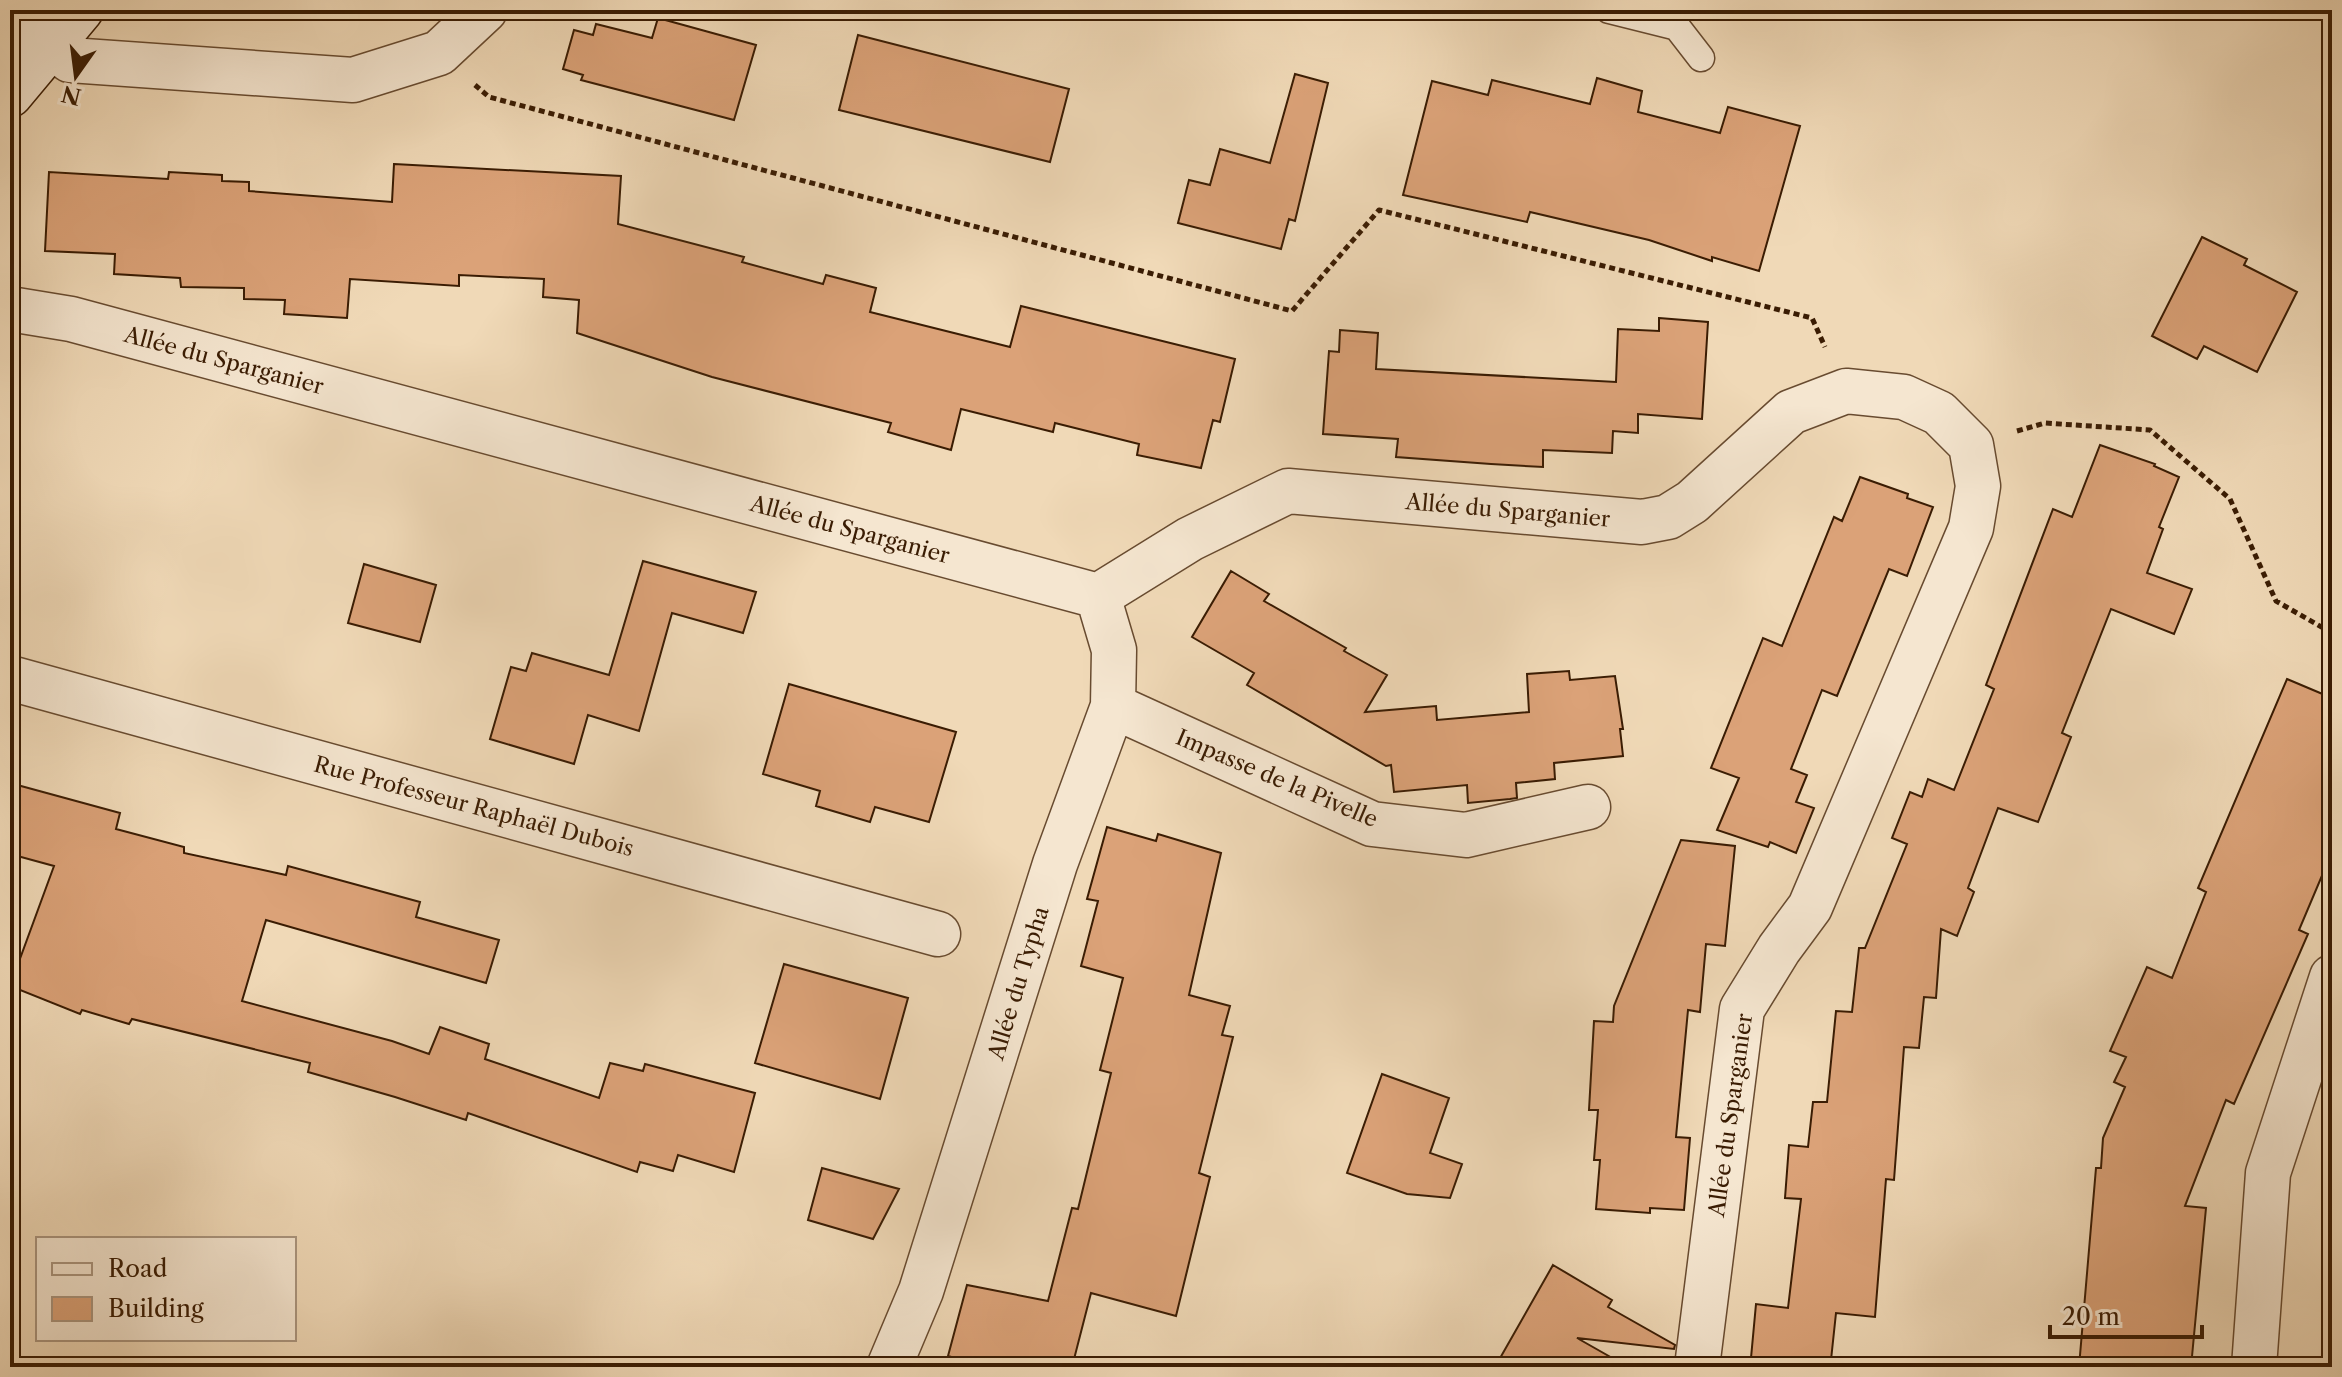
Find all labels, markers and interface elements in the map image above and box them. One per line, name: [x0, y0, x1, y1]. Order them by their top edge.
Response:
north arrow: [36, 36, 116, 116]
text: N: [59, 80, 84, 110]
street label: Allée du Sparganier: [120, 321, 327, 400]
street label: Allée du Sparganier: [1404, 488, 1611, 533]
street label: Allée du Sparganier: [746, 490, 953, 569]
street label: Impasse de la Pivelle: [1172, 724, 1382, 833]
street label: Rue Professeur Raphaël Dubois: [311, 751, 637, 862]
street label: Allée du Typha: [982, 903, 1055, 1064]
street label: Allée du Sparganier: [1703, 1012, 1758, 1220]
legend: [36, 1237, 296, 1341]
text: Road: [108, 1254, 168, 1283]
scale bar: [2050, 1289, 2202, 1339]
text: Building: [108, 1294, 204, 1323]
text: 20 m: [2062, 1302, 2120, 1331]

